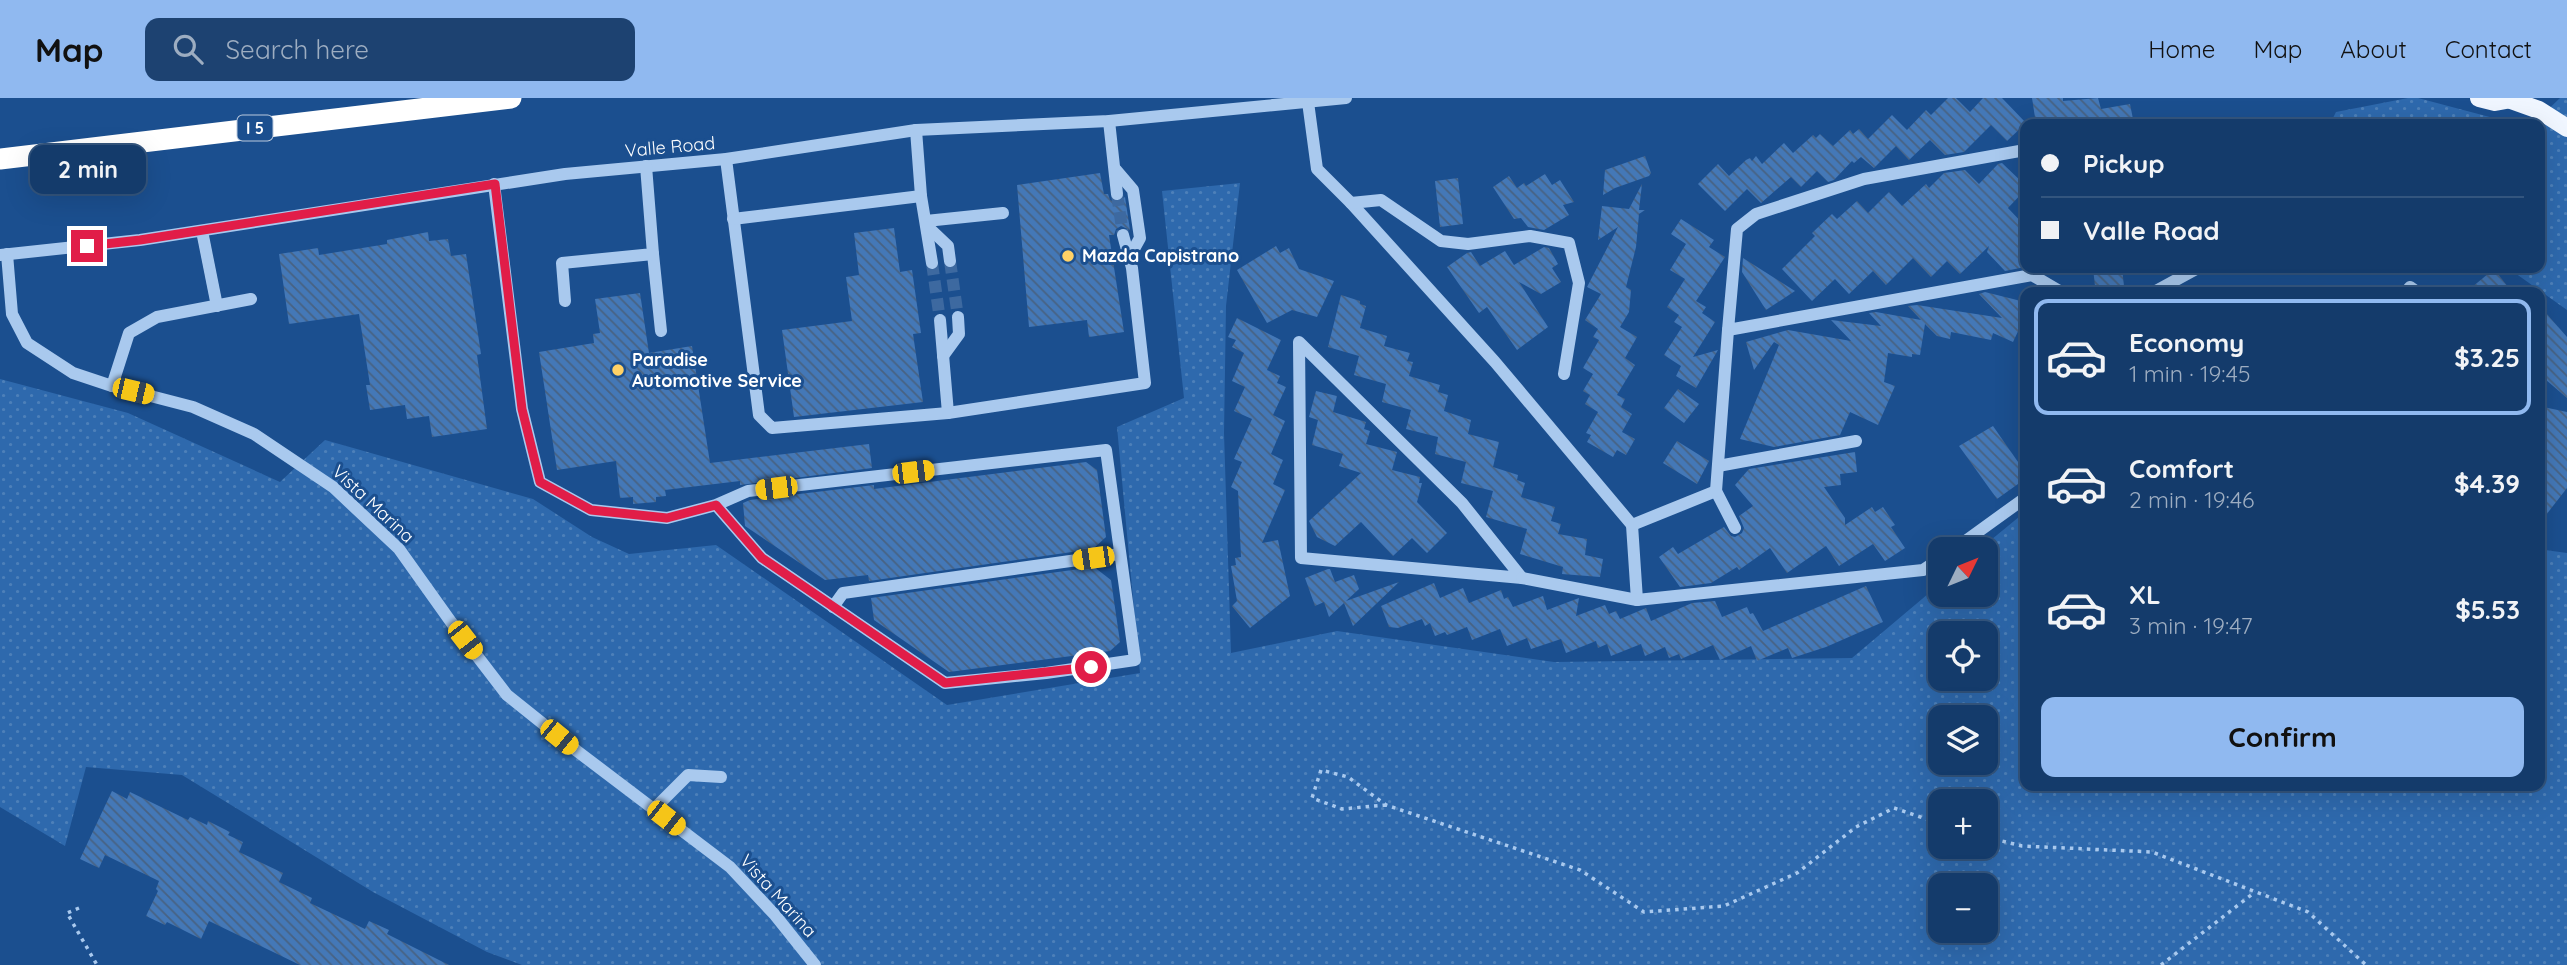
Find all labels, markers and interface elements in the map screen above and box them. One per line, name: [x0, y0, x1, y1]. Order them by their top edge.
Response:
search box: [145, 18, 635, 81]
text: Map: [35, 29, 103, 70]
icon: search: [169, 30, 207, 68]
text: Search here: [225, 33, 369, 66]
text: Home: [2148, 34, 2215, 64]
text: Map: [2253, 34, 2302, 64]
text: About: [2340, 34, 2407, 64]
text: Contact: [2445, 34, 2532, 64]
road number: I 5: [238, 116, 272, 140]
street label: Valle Road: [624, 131, 716, 162]
callout: 2 min: [29, 144, 145, 194]
text: Pickup: [2083, 147, 2165, 180]
text: 2 min: [58, 155, 118, 184]
text: Valle Road: [2083, 214, 2220, 247]
route end: [71, 230, 103, 262]
place label: Mazda Capistrano: [1082, 244, 1239, 267]
marker: Mazda Capistrano: [1060, 248, 1076, 264]
icon: car: [2045, 326, 2108, 389]
text: Economy: [2129, 326, 2244, 359]
text: $3.25: [2454, 341, 2520, 374]
place label: Paradise Automotive Service: [632, 348, 802, 392]
text: 1 min · 19:45: [2129, 359, 2251, 388]
marker: Paradise Automotive Service: [610, 362, 626, 378]
car: [111, 376, 156, 406]
icon: car: [2045, 452, 2108, 515]
text: Comfort: [2129, 452, 2234, 485]
car: [891, 459, 936, 485]
street label: Vista Marina: [327, 460, 419, 548]
text: $4.39: [2454, 467, 2520, 500]
car: [754, 475, 799, 501]
text: 2 min · 19:46: [2129, 485, 2254, 514]
north arrow: [1928, 537, 1998, 607]
map controls: [1928, 537, 1998, 943]
car: [1071, 545, 1116, 571]
icon: car: [2045, 578, 2108, 641]
text: XL: [2129, 578, 2161, 611]
text: $5.53: [2455, 593, 2520, 626]
text: 3 min · 19:47: [2129, 611, 2252, 640]
car: [444, 617, 487, 663]
button: locate: [1928, 621, 1998, 691]
route start: [1075, 651, 1107, 683]
button: Confirm: [2041, 697, 2524, 777]
button: layers: [1928, 705, 1998, 775]
car: [537, 716, 582, 758]
button: +: [1928, 789, 1998, 859]
car: [643, 797, 690, 839]
street label: Vista Marina: [735, 849, 822, 942]
button: −: [1928, 873, 1998, 943]

